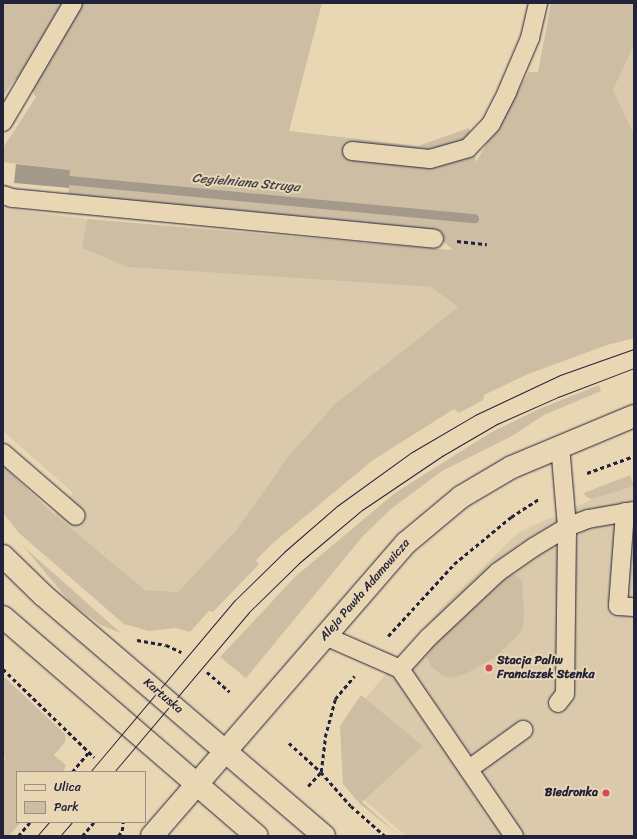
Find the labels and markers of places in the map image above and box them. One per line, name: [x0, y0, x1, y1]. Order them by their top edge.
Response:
place label: Stacja Paliw Franciszek Stenka: [497, 654, 595, 682]
marker: Stacja Paliw Franciszek Stenka: [484, 663, 494, 673]
place label: Biedronka: [545, 786, 598, 800]
marker: Biedronka: [601, 788, 611, 798]

